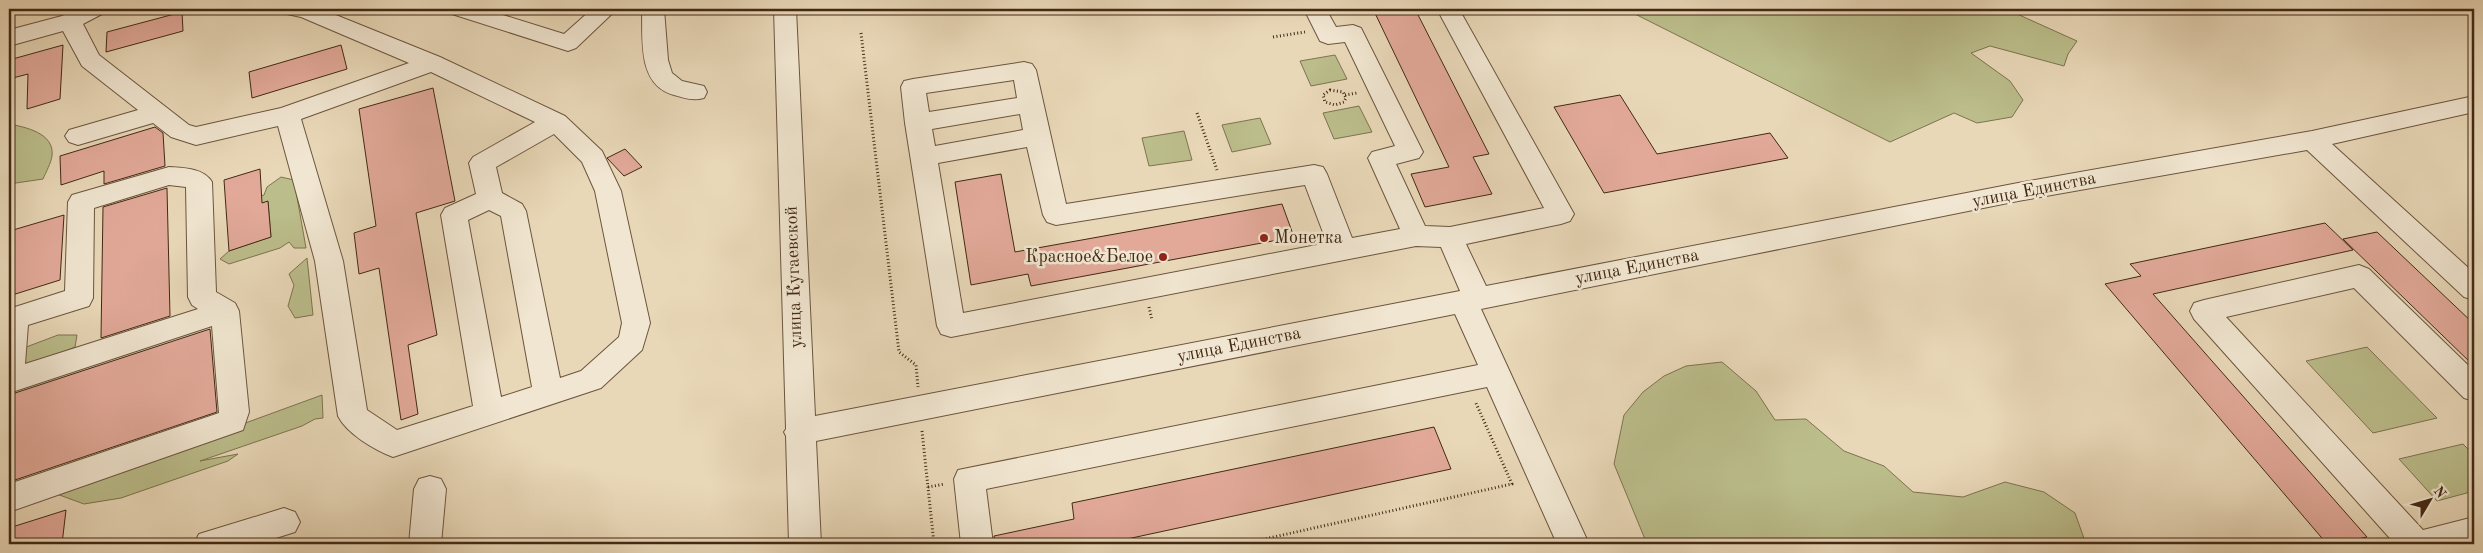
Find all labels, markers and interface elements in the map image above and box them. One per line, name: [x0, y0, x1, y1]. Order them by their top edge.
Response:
street label: улица Единства: [1971, 169, 2098, 211]
street label: улица Кугаевской: [783, 206, 805, 348]
place label: Монетка: [1274, 229, 1343, 247]
marker: Монетка: [1258, 232, 1270, 244]
street label: улица Единства: [1574, 246, 1701, 288]
place label: Красное&Белое: [1025, 248, 1153, 266]
marker: Красное&Белое: [1157, 251, 1169, 263]
street label: улица Единства: [1176, 324, 1303, 366]
north arrow: [2406, 476, 2456, 526]
text: N: [2431, 484, 2448, 501]

